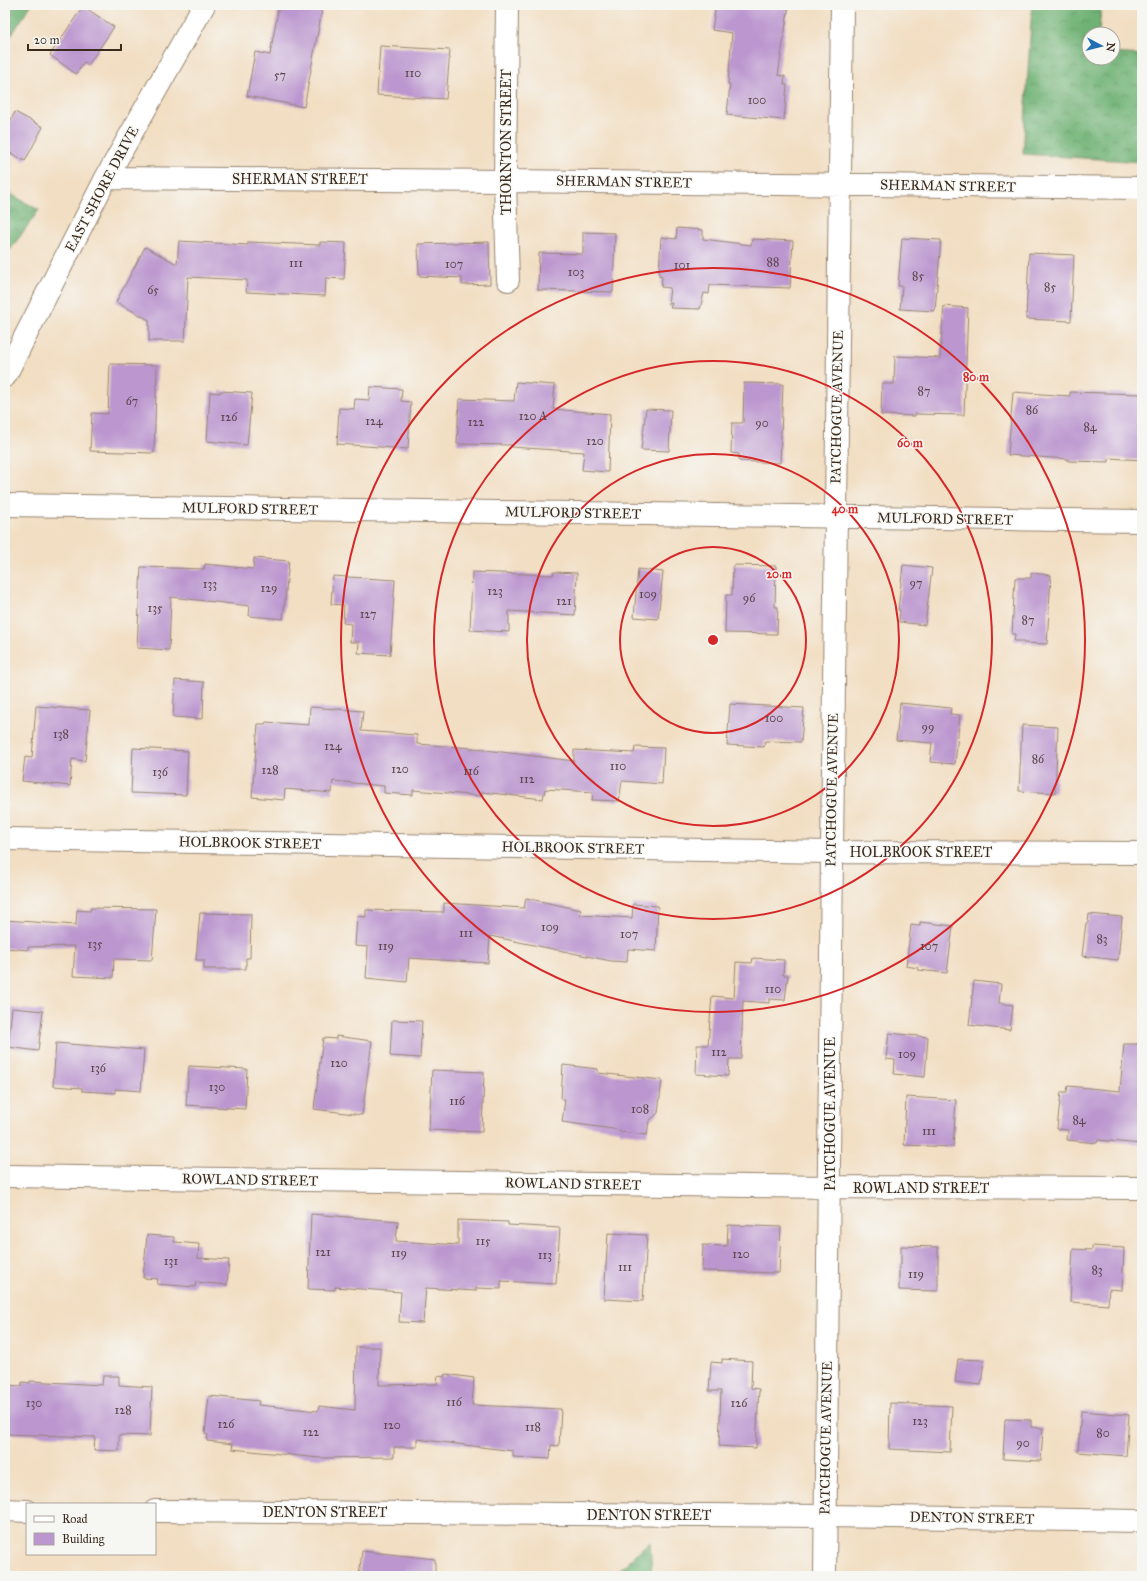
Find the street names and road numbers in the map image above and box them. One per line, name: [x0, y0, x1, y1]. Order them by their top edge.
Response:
street label: THORNTON STREET: [498, 69, 515, 215]
street label: EAST SHORE DRIVE: [62, 123, 142, 255]
street label: SHERMAN STREET: [232, 171, 368, 188]
street label: SHERMAN STREET: [556, 172, 693, 192]
street label: SHERMAN STREET: [880, 176, 1017, 196]
street label: PATCHOGUE AVENUE: [827, 330, 847, 484]
street label: MULFORD STREET: [182, 499, 319, 519]
street label: MULFORD STREET: [505, 503, 642, 523]
street label: MULFORD STREET: [877, 509, 1014, 529]
street label: PATCHOGUE AVENUE: [822, 713, 842, 867]
street label: HOLBROOK STREET: [178, 833, 322, 853]
street label: HOLBROOK STREET: [501, 838, 645, 858]
street label: HOLBROOK STREET: [850, 844, 993, 861]
street label: PATCHOGUE AVENUE: [822, 1037, 839, 1191]
street label: ROWLAND STREET: [182, 1170, 319, 1190]
street label: ROWLAND STREET: [505, 1174, 642, 1194]
street label: ROWLAND STREET: [853, 1180, 990, 1197]
street label: PATCHOGUE AVENUE: [816, 1361, 836, 1515]
street label: DENTON STREET: [263, 1504, 388, 1521]
street label: DENTON STREET: [587, 1507, 712, 1524]
street label: DENTON STREET: [909, 1508, 1035, 1528]

